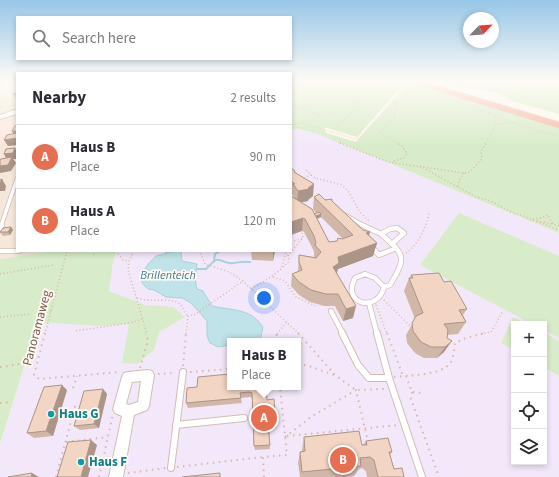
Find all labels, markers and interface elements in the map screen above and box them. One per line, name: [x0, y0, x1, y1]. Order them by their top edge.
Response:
north arrow: [463, 12, 499, 48]
search box: [16, 16, 292, 60]
icon: search: [30, 27, 52, 49]
text: Search here: [62, 28, 136, 49]
text: Nearby: [32, 86, 86, 110]
text: 2 results: [231, 89, 276, 107]
text: Haus B: [70, 137, 115, 158]
text: A: [41, 148, 49, 166]
text: 90 m: [250, 148, 276, 166]
text: Place: [70, 158, 99, 176]
text: Haus A: [70, 201, 115, 222]
text: B: [41, 212, 49, 230]
text: 120 m: [243, 212, 276, 230]
text: Place: [70, 222, 99, 240]
water label: Brillenteich: [140, 267, 196, 284]
street label: Panoramaweg: [18, 288, 56, 368]
your location: [254, 288, 274, 308]
map controls: [511, 321, 547, 465]
button: +: [511, 321, 547, 357]
popup: [227, 338, 301, 390]
text: Haus B: [241, 345, 287, 366]
button: −: [511, 357, 547, 393]
text: Place: [241, 366, 271, 384]
button: locate: [511, 393, 547, 429]
pin: A: [251, 403, 277, 433]
place label: Haus G: [59, 405, 99, 423]
marker: Haus G: [46, 409, 56, 419]
button: layers: [511, 429, 547, 465]
pin: B: [330, 445, 356, 475]
place label: Haus F: [89, 453, 127, 471]
marker: Haus F: [76, 457, 86, 467]

